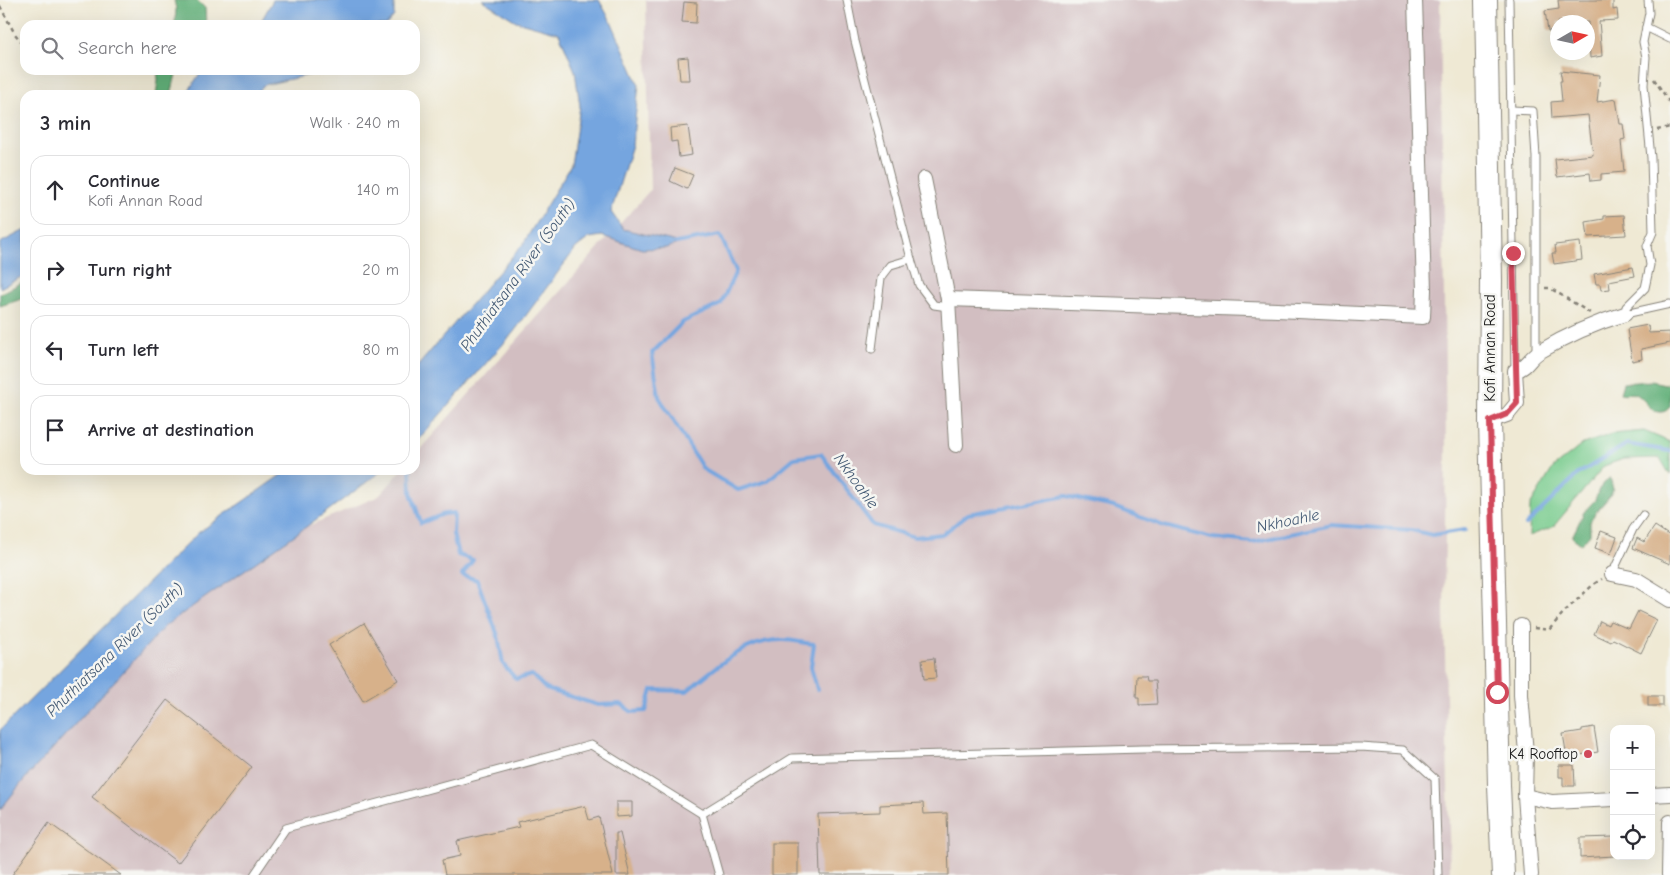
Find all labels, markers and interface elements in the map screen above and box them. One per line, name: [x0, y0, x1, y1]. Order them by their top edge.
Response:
north arrow: [1550, 15, 1595, 60]
search box: [20, 20, 420, 75]
icon: search: [38, 34, 66, 62]
text: Search here: [78, 37, 177, 59]
text: 3 min: [40, 111, 91, 135]
text: Walk · 240 m: [310, 114, 400, 132]
text: Continue: [88, 170, 160, 192]
icon: ahead: [41, 176, 69, 204]
text: 140 m: [357, 181, 399, 199]
text: Kofi Annan Road: [88, 192, 203, 210]
water label: Phuthiatsana River (South): [457, 195, 579, 355]
route end: [1502, 242, 1525, 265]
icon: right: [41, 256, 69, 284]
text: Turn right: [88, 259, 172, 281]
text: 20 m: [362, 261, 399, 279]
street label: Kofi Annan Road: [1481, 294, 1499, 402]
icon: left: [41, 336, 69, 364]
text: Turn left: [88, 339, 159, 361]
text: 80 m: [362, 341, 399, 359]
icon: arrive: [41, 416, 69, 444]
text: Arrive at destination: [88, 419, 254, 441]
water label: Nkhoahle: [830, 450, 882, 512]
water label: Nkhoahle: [1255, 506, 1321, 536]
water label: Phuthiatsana River (South): [43, 580, 187, 720]
route start: [1486, 681, 1509, 704]
map controls: [1610, 725, 1655, 860]
button: +: [1610, 725, 1655, 770]
place label: K4 Rooftop: [1509, 745, 1578, 763]
marker: K4 Rooftop: [1582, 748, 1594, 760]
button: −: [1610, 770, 1655, 815]
button: locate: [1610, 815, 1655, 860]

